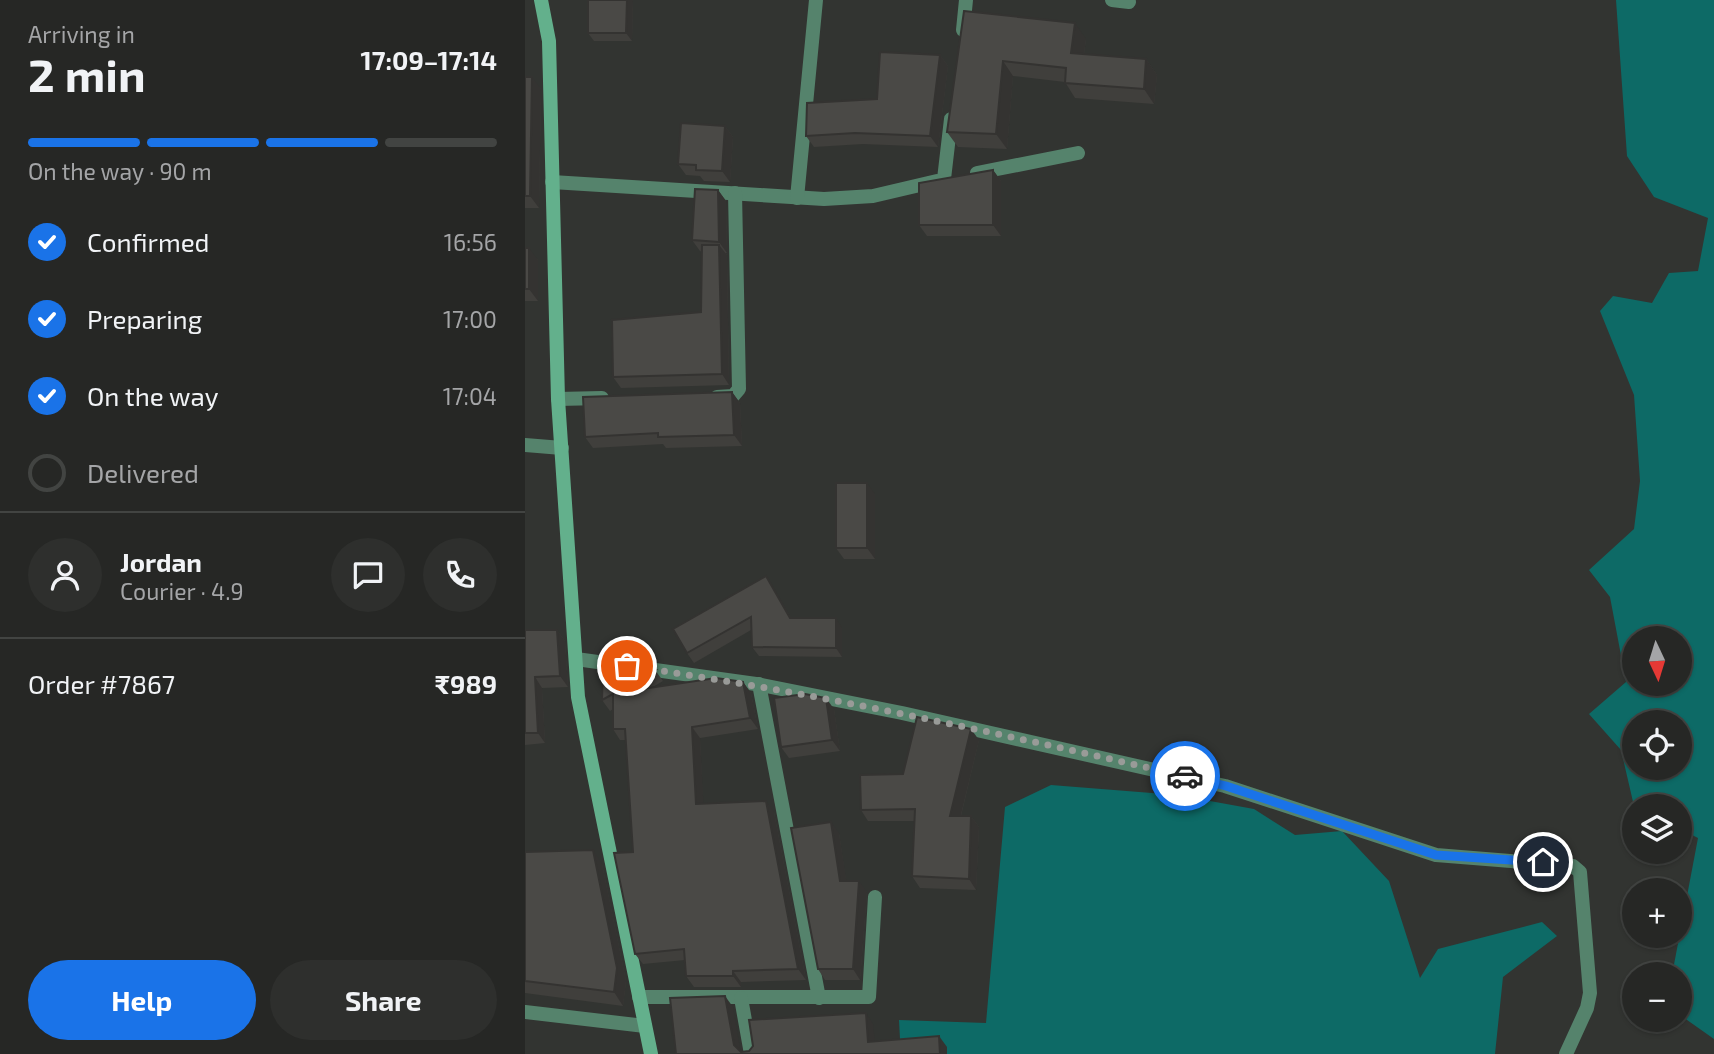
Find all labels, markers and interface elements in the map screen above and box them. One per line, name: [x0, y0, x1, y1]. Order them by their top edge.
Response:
text: Arriving in: [28, 20, 135, 48]
text: 17:09–17:14: [360, 44, 497, 75]
text: 2 min: [28, 46, 146, 101]
text: On the way · 90 m: [28, 157, 212, 185]
icon: check: [28, 223, 66, 261]
text: Confirmed: [87, 226, 210, 257]
text: 16:56: [444, 228, 497, 256]
icon: check: [28, 300, 66, 338]
text: Preparing: [87, 303, 202, 334]
text: 17:00: [443, 305, 497, 333]
icon: check: [28, 377, 66, 415]
text: On the way: [87, 380, 218, 411]
text: 17:04: [443, 382, 497, 410]
text: Delivered: [87, 457, 199, 488]
button: person: [28, 538, 102, 612]
button: chat: [331, 538, 405, 612]
button: phone: [423, 538, 497, 612]
text: Jordan: [120, 546, 202, 577]
text: Courier · 4.9: [120, 577, 244, 605]
north arrow: [1622, 626, 1692, 696]
map controls: [1622, 626, 1692, 1032]
pin: [597, 636, 657, 696]
icon: bag: [608, 647, 646, 685]
text: Order #7867: [28, 668, 175, 699]
text: ₹989: [435, 668, 497, 699]
button: locate: [1622, 710, 1692, 780]
courier: [1150, 741, 1220, 811]
icon: car: [1166, 757, 1204, 795]
button: layers: [1622, 794, 1692, 864]
pin: [1513, 832, 1573, 892]
icon: home: [1524, 843, 1562, 881]
button: +: [1622, 878, 1692, 948]
button: Help: [28, 960, 256, 1040]
button: Share: [270, 960, 497, 1040]
button: −: [1622, 962, 1692, 1032]

